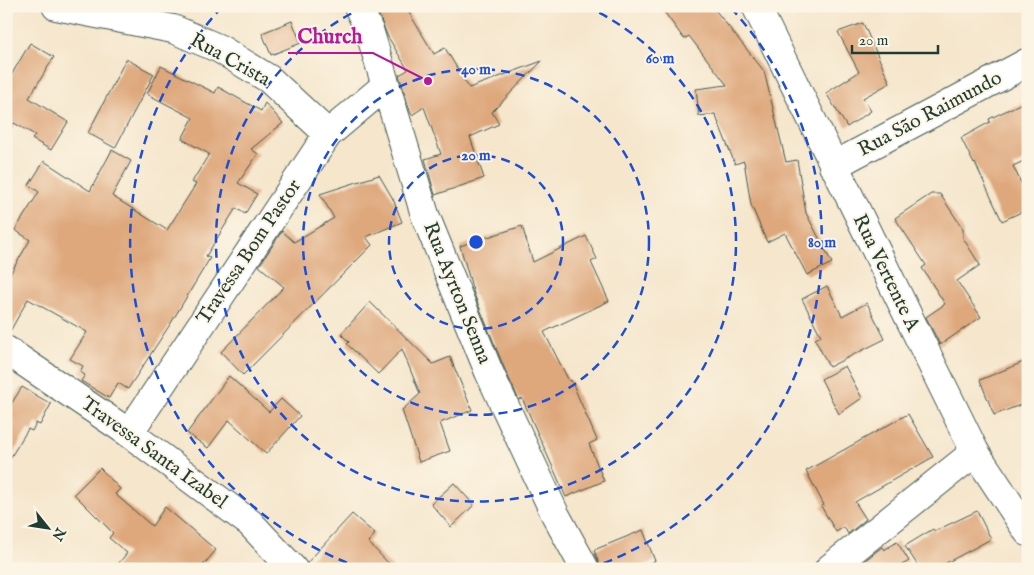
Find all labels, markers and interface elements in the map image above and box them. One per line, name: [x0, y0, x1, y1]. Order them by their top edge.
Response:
callout: Church: [288, 17, 373, 53]
scale bar: [852, 22, 938, 54]
text: Church: [298, 24, 363, 51]
street label: Rua Crista: [185, 28, 275, 92]
text: 20 m: [859, 31, 889, 50]
text: 60 m: [646, 49, 675, 68]
text: 40 m: [461, 60, 491, 79]
street label: Rua São Raimundo: [854, 65, 1006, 162]
text: 20 m: [461, 146, 491, 165]
street label: Travessa Bom Pastor: [191, 174, 307, 329]
street label: Rua Vertente A: [847, 210, 925, 336]
street label: Rua Ayrton Senna: [417, 218, 497, 368]
centre of rings: [467, 233, 485, 251]
text: 80 m: [808, 233, 836, 252]
street label: Travessa Santa Izabel: [76, 391, 233, 515]
north arrow: [22, 502, 72, 552]
text: N: [48, 523, 70, 544]

